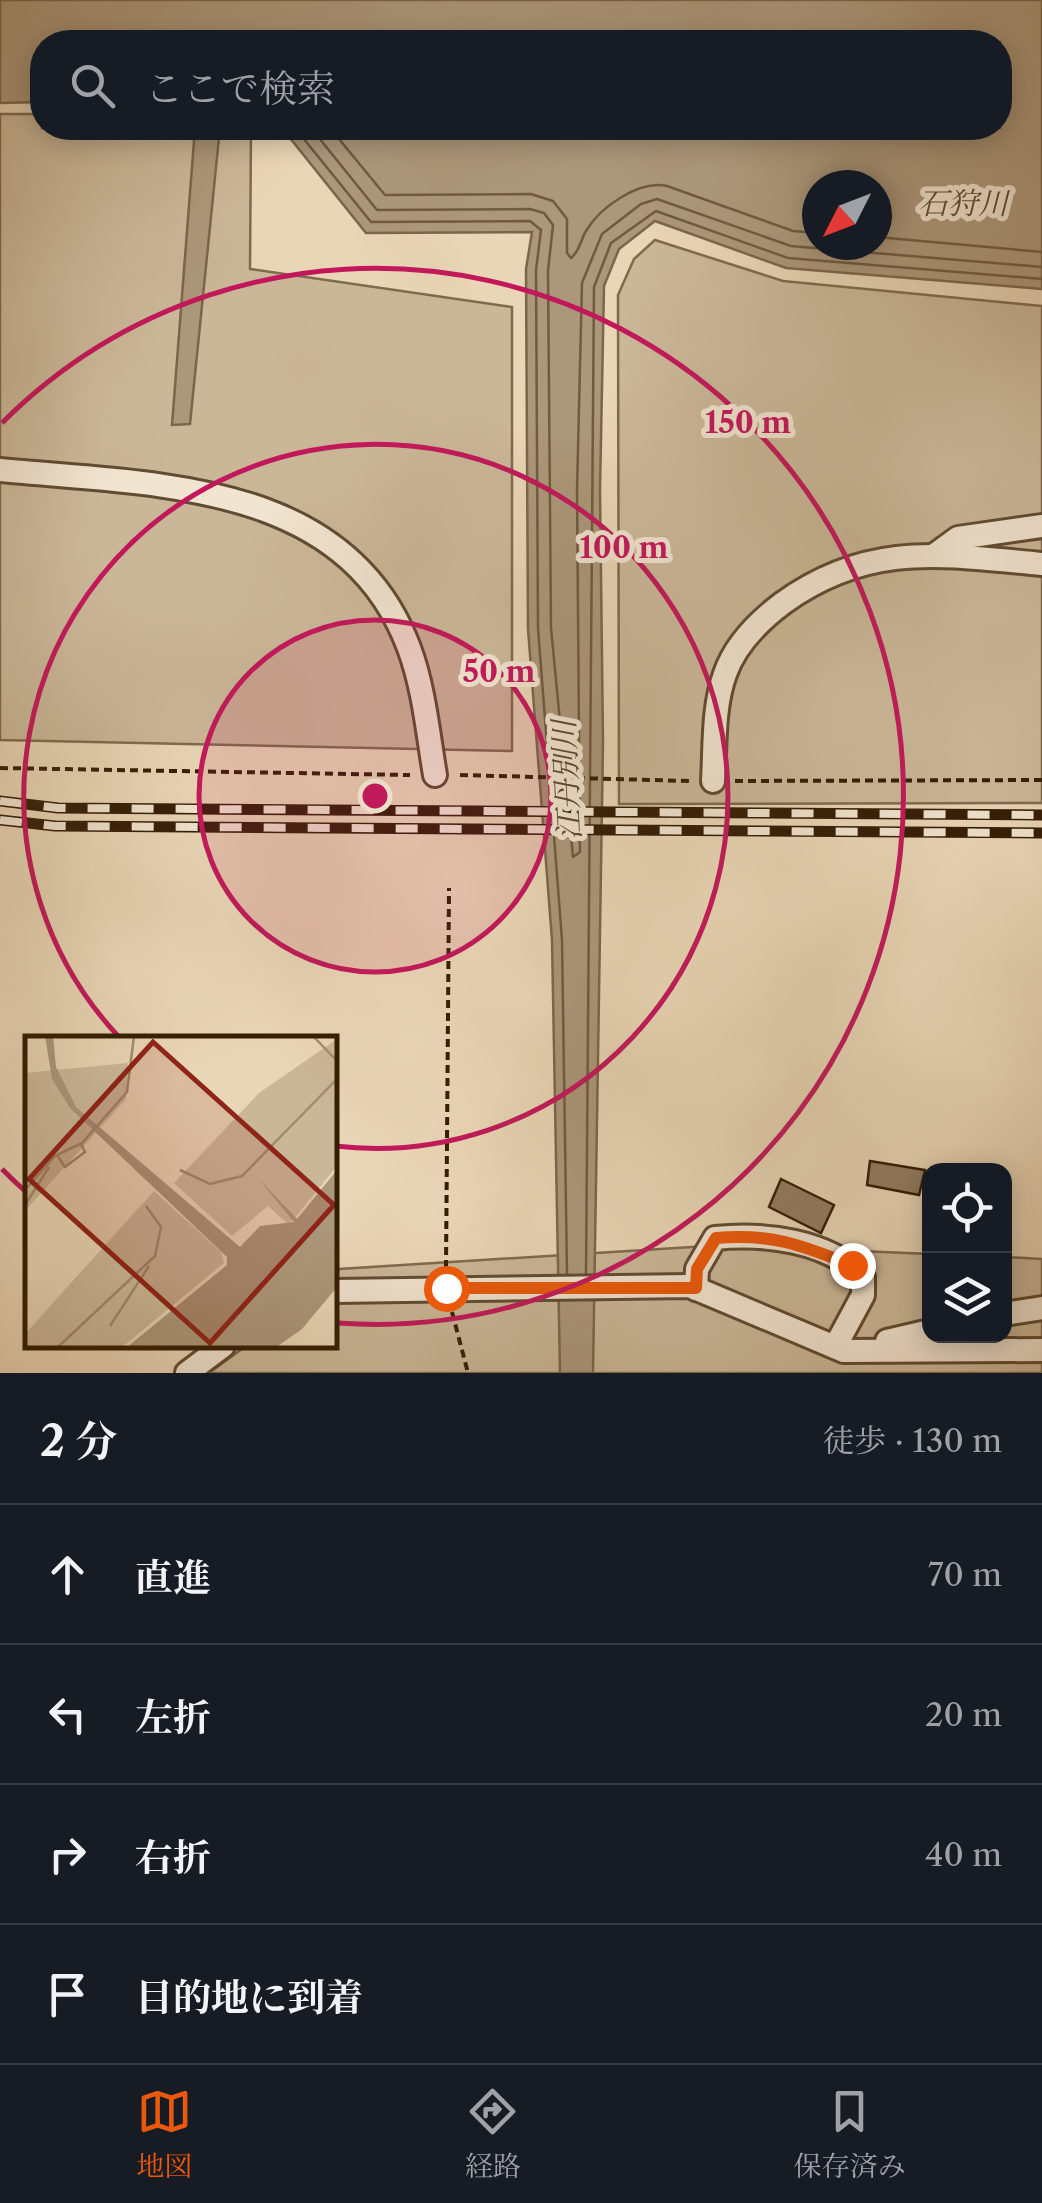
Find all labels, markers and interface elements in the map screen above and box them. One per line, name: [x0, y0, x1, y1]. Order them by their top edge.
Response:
search box: [30, 30, 1012, 140]
icon: search: [65, 58, 120, 113]
text: ここで検索: [145, 65, 335, 112]
north arrow: [802, 170, 892, 260]
water label: 石狩川: [918, 185, 1011, 222]
text: 150 m: [705, 404, 791, 441]
text: 100 m: [580, 529, 669, 566]
text: 50 m: [462, 653, 536, 690]
water label: 江丹別川: [545, 716, 588, 841]
centre of rings: [357, 778, 393, 814]
inset map: [25, 1036, 338, 1348]
map controls: [922, 1163, 1012, 1343]
button: locate: [922, 1163, 1012, 1253]
route end: [830, 1243, 876, 1289]
button: layers: [922, 1253, 1012, 1343]
route start: [424, 1266, 470, 1312]
text: 2 分: [40, 1415, 117, 1467]
text: 徒歩 · 130 m: [822, 1421, 1002, 1460]
icon: ahead: [40, 1547, 95, 1602]
text: 直進: [135, 1554, 211, 1601]
text: 70 m: [928, 1555, 1002, 1594]
icon: left: [40, 1687, 95, 1742]
text: 左折: [135, 1694, 211, 1741]
text: 20 m: [925, 1695, 1002, 1734]
icon: right: [40, 1827, 95, 1882]
text: 右折: [135, 1834, 211, 1881]
text: 40 m: [925, 1835, 1002, 1874]
icon: arrive: [40, 1967, 95, 2022]
text: 目的地に到着: [135, 1974, 363, 2021]
tab: 地図: [136, 2084, 192, 2184]
tab: 経路: [465, 2084, 521, 2184]
tab: 保存済み: [794, 2084, 906, 2184]

